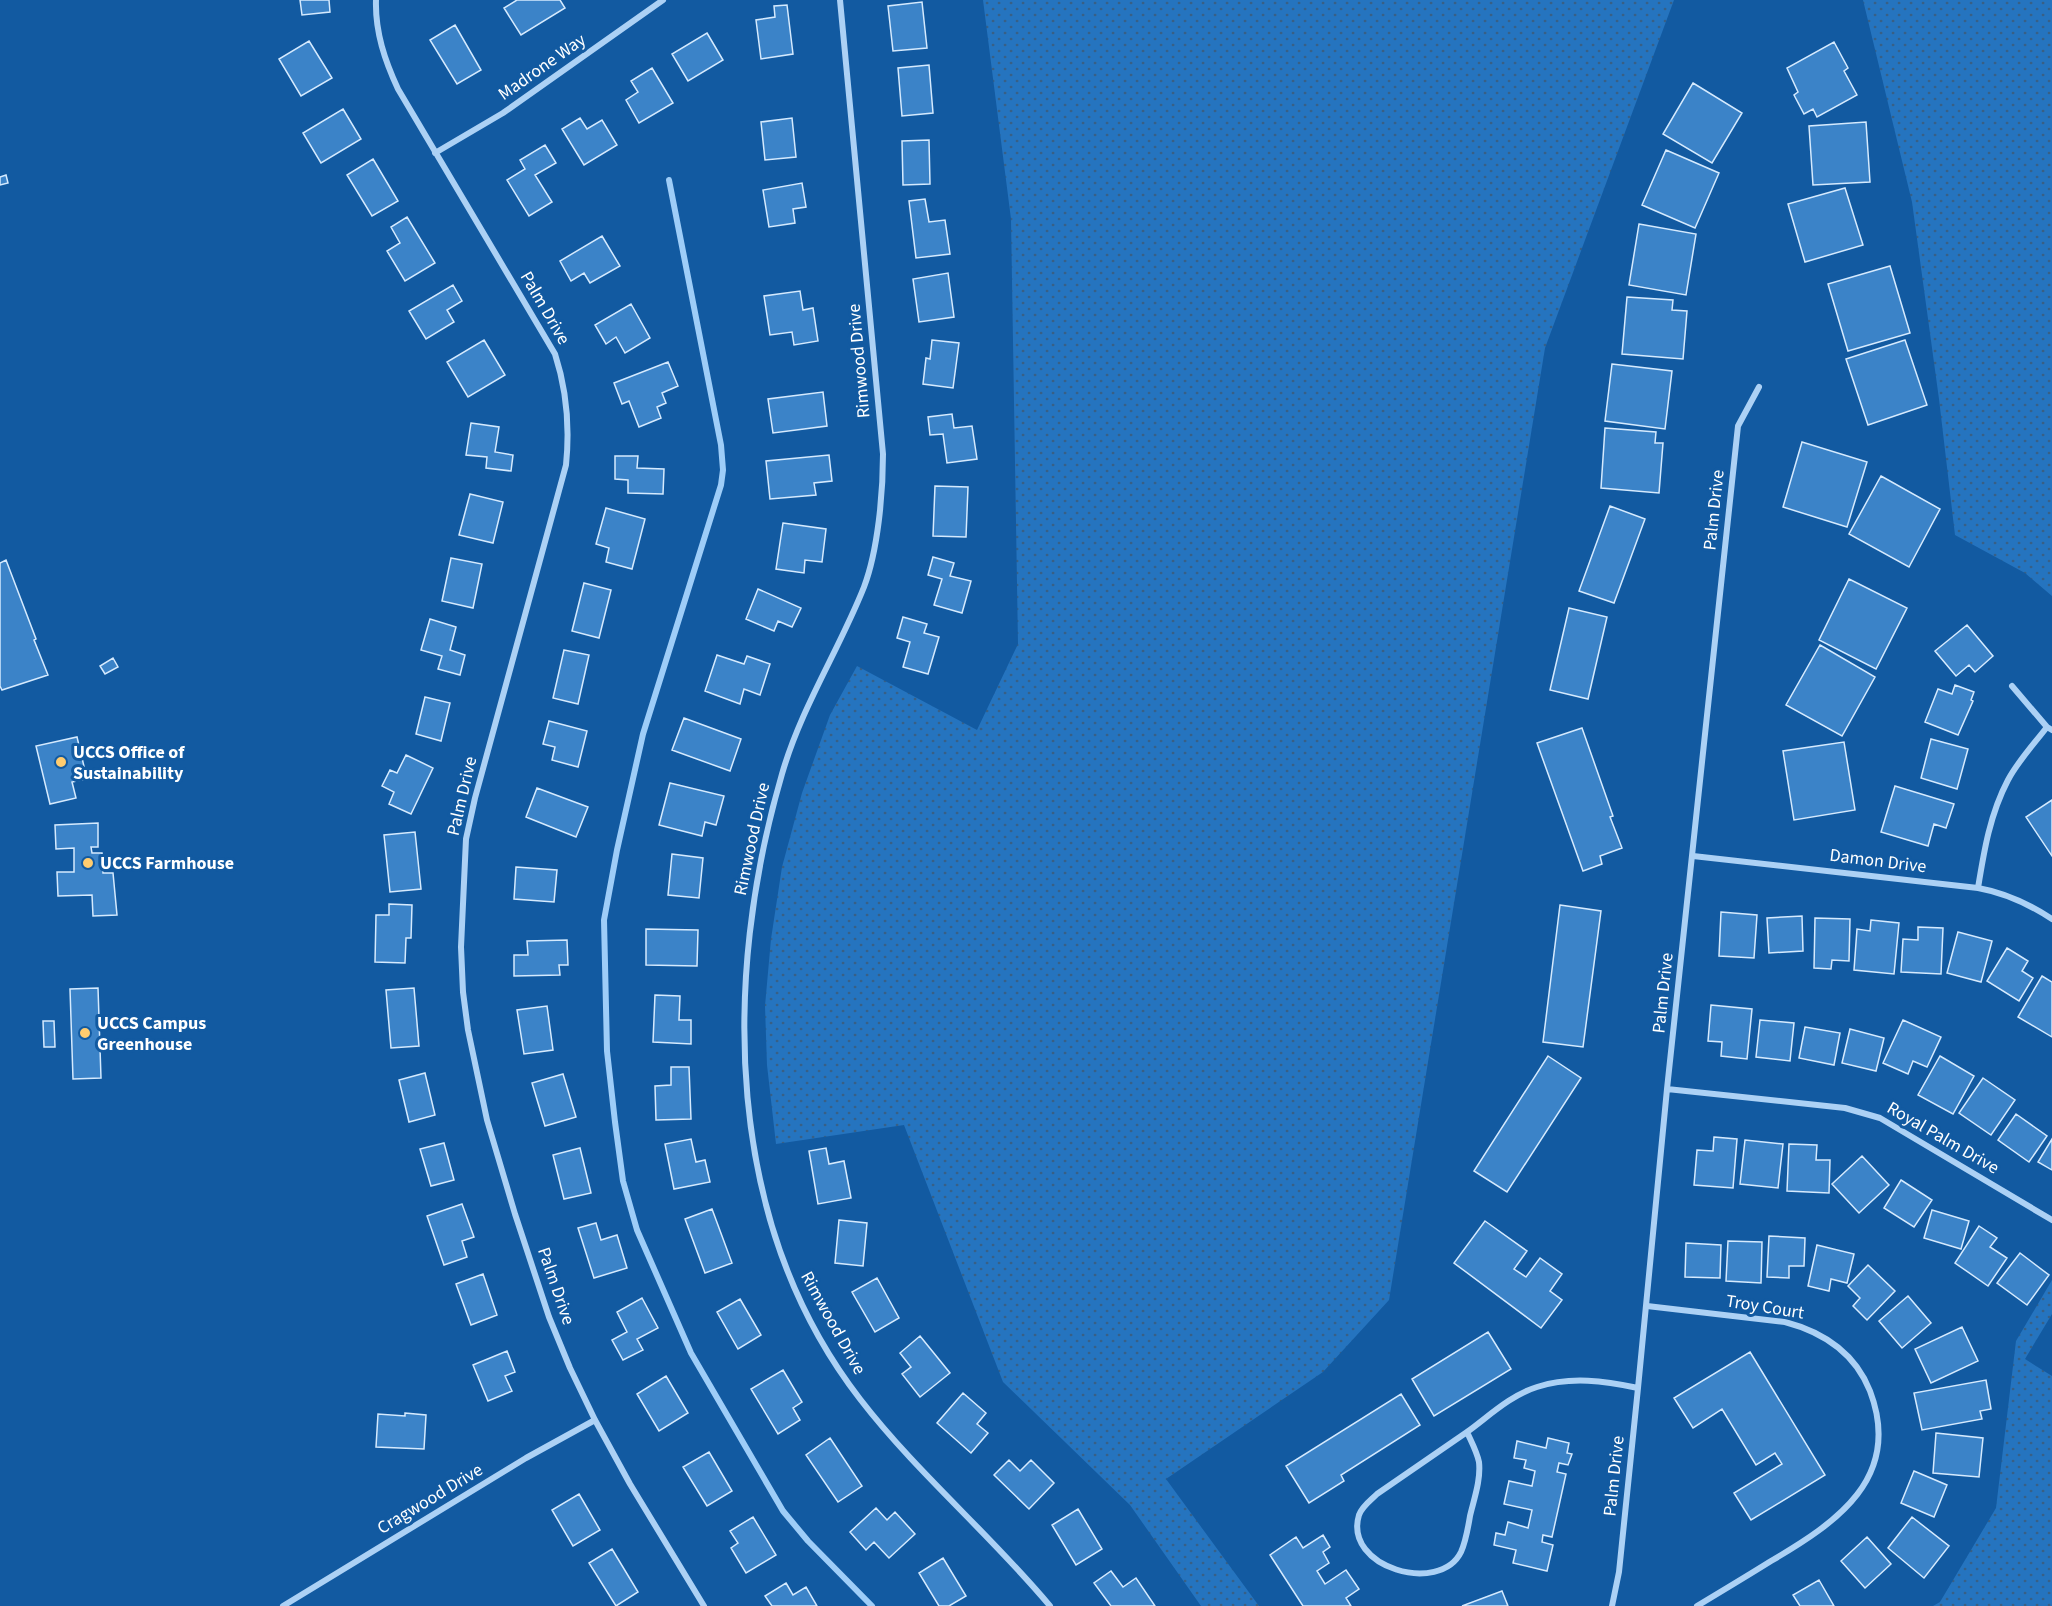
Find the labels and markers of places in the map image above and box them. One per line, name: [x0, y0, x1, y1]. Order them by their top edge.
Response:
place label: UCCS Office of Sustainability: [73, 740, 185, 786]
marker: UCCS Office of Sustainability: [54, 755, 68, 769]
place label: UCCS Farmhouse: [100, 851, 234, 876]
marker: UCCS Farmhouse: [81, 856, 95, 870]
place label: UCCS Campus Greenhouse: [97, 1011, 206, 1057]
marker: UCCS Campus Greenhouse: [78, 1026, 92, 1040]

